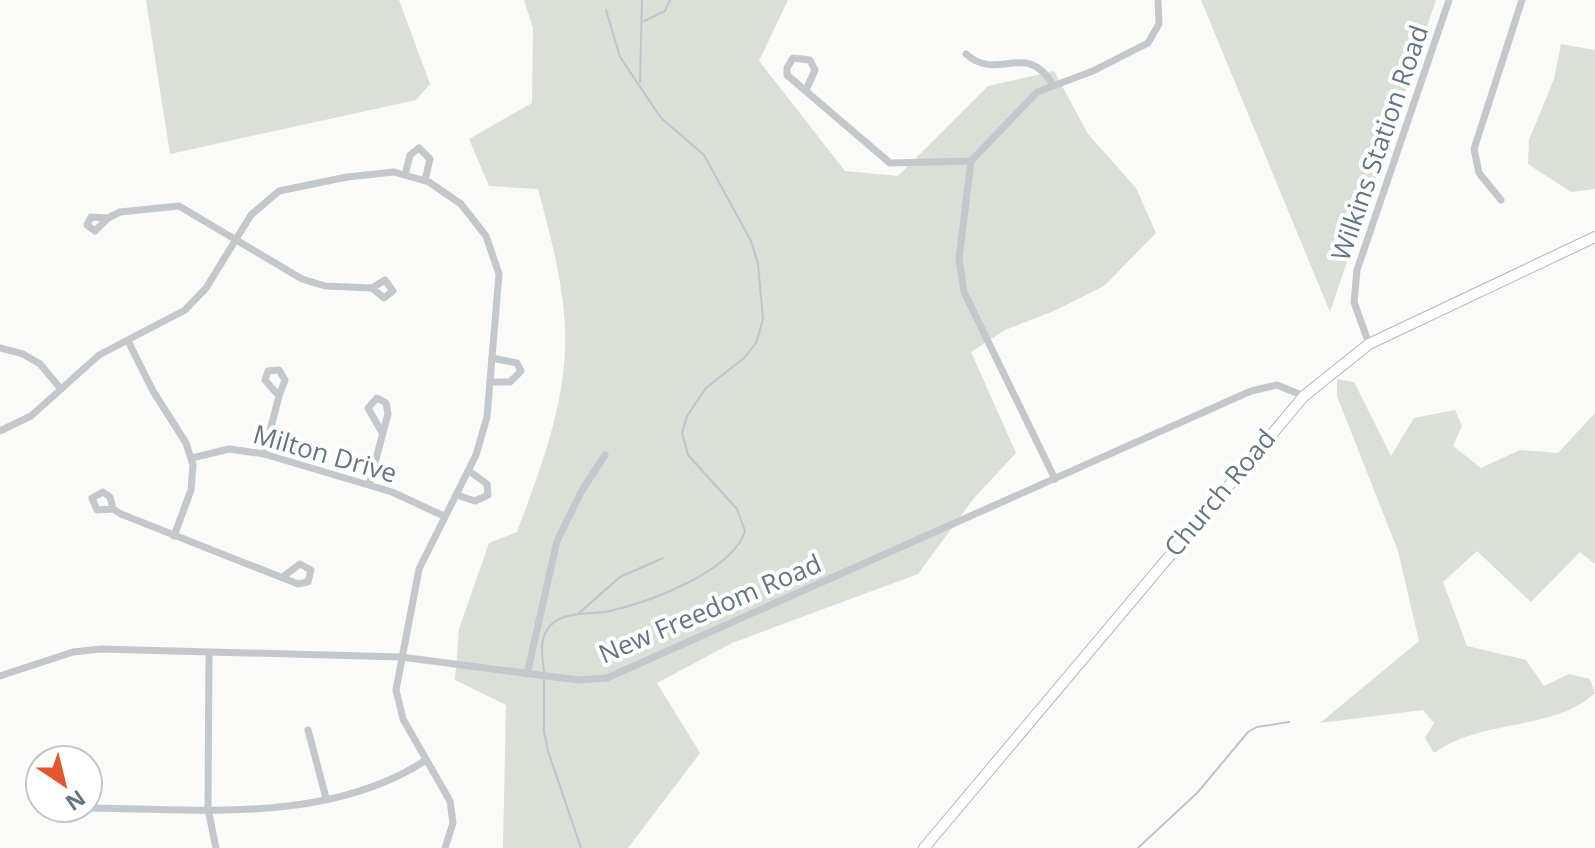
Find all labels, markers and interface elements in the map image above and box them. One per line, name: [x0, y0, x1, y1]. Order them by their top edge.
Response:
street label: Wilkins Station Road: [1322, 20, 1436, 265]
street label: Milton Drive: [249, 415, 401, 491]
street label: Church Road: [1155, 421, 1283, 564]
street label: New Freedom Road: [593, 545, 827, 671]
north arrow: [24, 744, 104, 824]
text: N: [60, 784, 92, 819]

